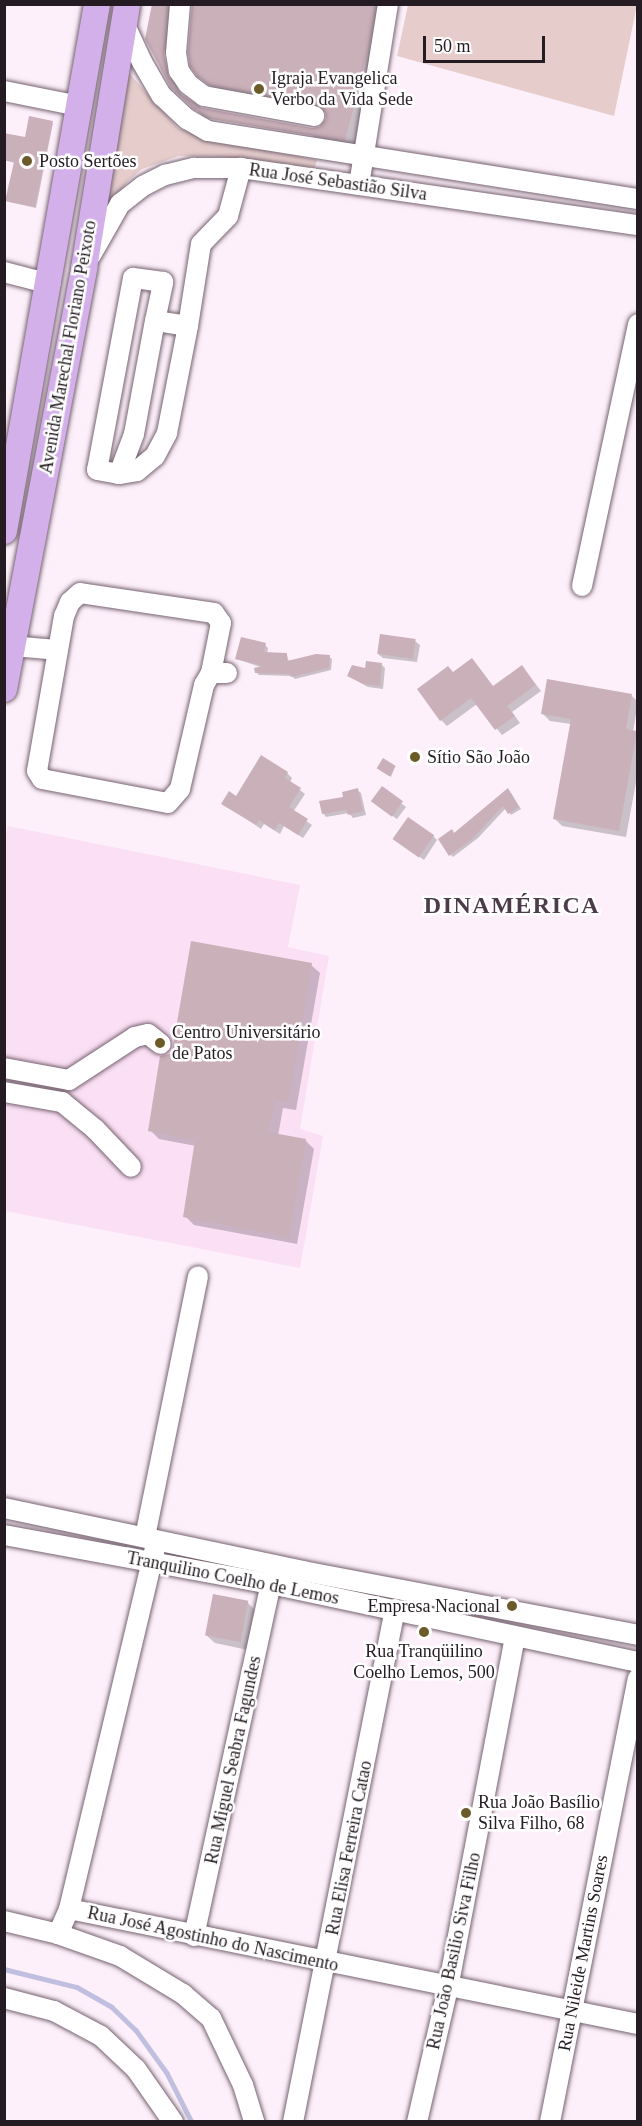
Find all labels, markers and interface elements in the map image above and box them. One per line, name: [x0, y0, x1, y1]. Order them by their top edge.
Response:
scale bar: [426, 24, 548, 62]
text: 50 m: [434, 36, 471, 56]
place label: Igraja Evangelica Verbo da Vida Sede: [271, 68, 413, 110]
marker: Igraja Evangelica Verbo da Vida Sede: [252, 82, 266, 96]
place label: Posto Sertões: [39, 150, 137, 172]
marker: Posto Sertões: [20, 154, 34, 168]
street label: Rua José Sebastião Silva: [248, 159, 428, 205]
street label: Avenida Marechal Floriano Peixoto: [35, 219, 101, 475]
place label: Sítio São João: [427, 746, 530, 768]
marker: Sítio São João: [408, 750, 422, 764]
district label: DINAMÉRICA: [424, 892, 600, 920]
place label: Centro Universitário de Patos: [172, 1022, 320, 1064]
marker: Centro Universitário de Patos: [153, 1036, 167, 1050]
street label: Tranquilino Coelho de Lemos: [125, 1547, 341, 1609]
place label: Empresa Nacional: [368, 1595, 500, 1617]
marker: Empresa Nacional: [505, 1599, 519, 1613]
marker: Rua Tranqüilino Coelho Lemos, 500: [417, 1625, 431, 1639]
place label: Rua Tranqüilino Coelho Lemos, 500: [353, 1641, 495, 1684]
street label: Rua Miguel Seabra Fagundes: [200, 1654, 266, 1866]
street label: Rua Elisa Ferreira Catao: [321, 1759, 377, 1937]
place label: Rua João Basílio Silva Filho, 68: [478, 1792, 600, 1834]
marker: Rua João Basílio Silva Filho, 68: [459, 1806, 473, 1820]
street label: Rua João Basilio Siva Filho: [423, 1850, 485, 2052]
street label: Rua Nileide Martins Soares: [553, 1853, 613, 2053]
street label: Rua José Agostinho do Nascimento: [85, 1902, 341, 1976]

